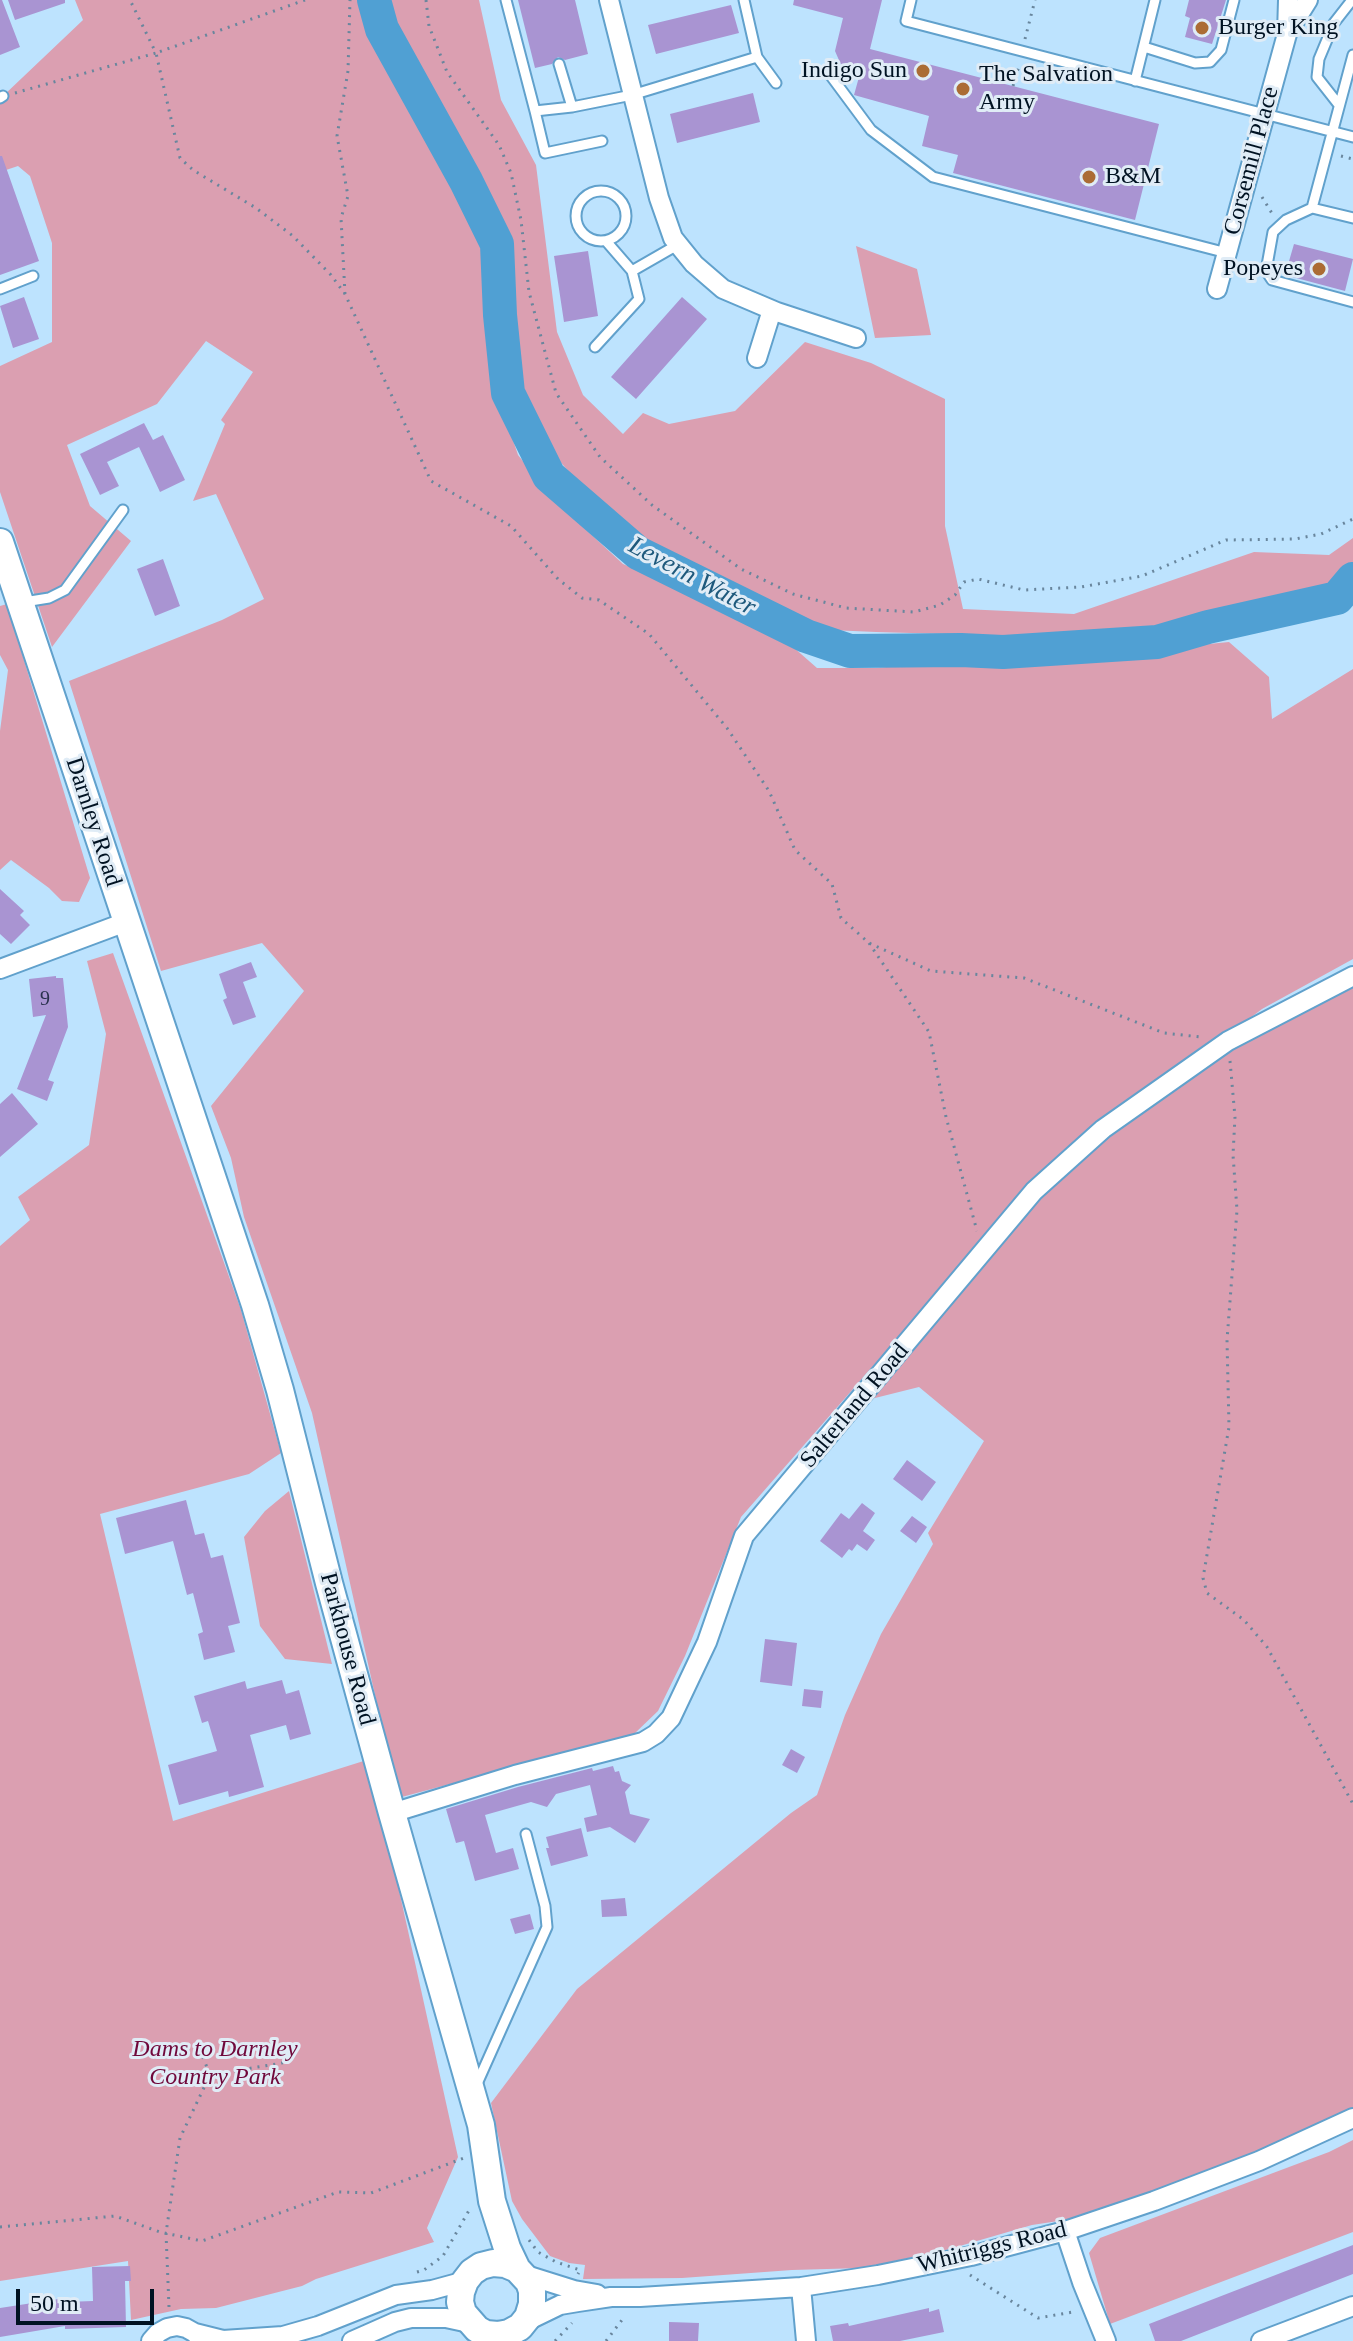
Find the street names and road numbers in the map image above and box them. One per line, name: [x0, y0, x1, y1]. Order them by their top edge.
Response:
street label: Corsemill Place: [1218, 84, 1286, 238]
street label: Darnley Road: [59, 754, 127, 890]
street label: Salterland Road: [794, 1338, 916, 1474]
street label: Parkhouse Road: [313, 1570, 381, 1728]
street label: Whitriggs Road: [914, 2216, 1070, 2280]

